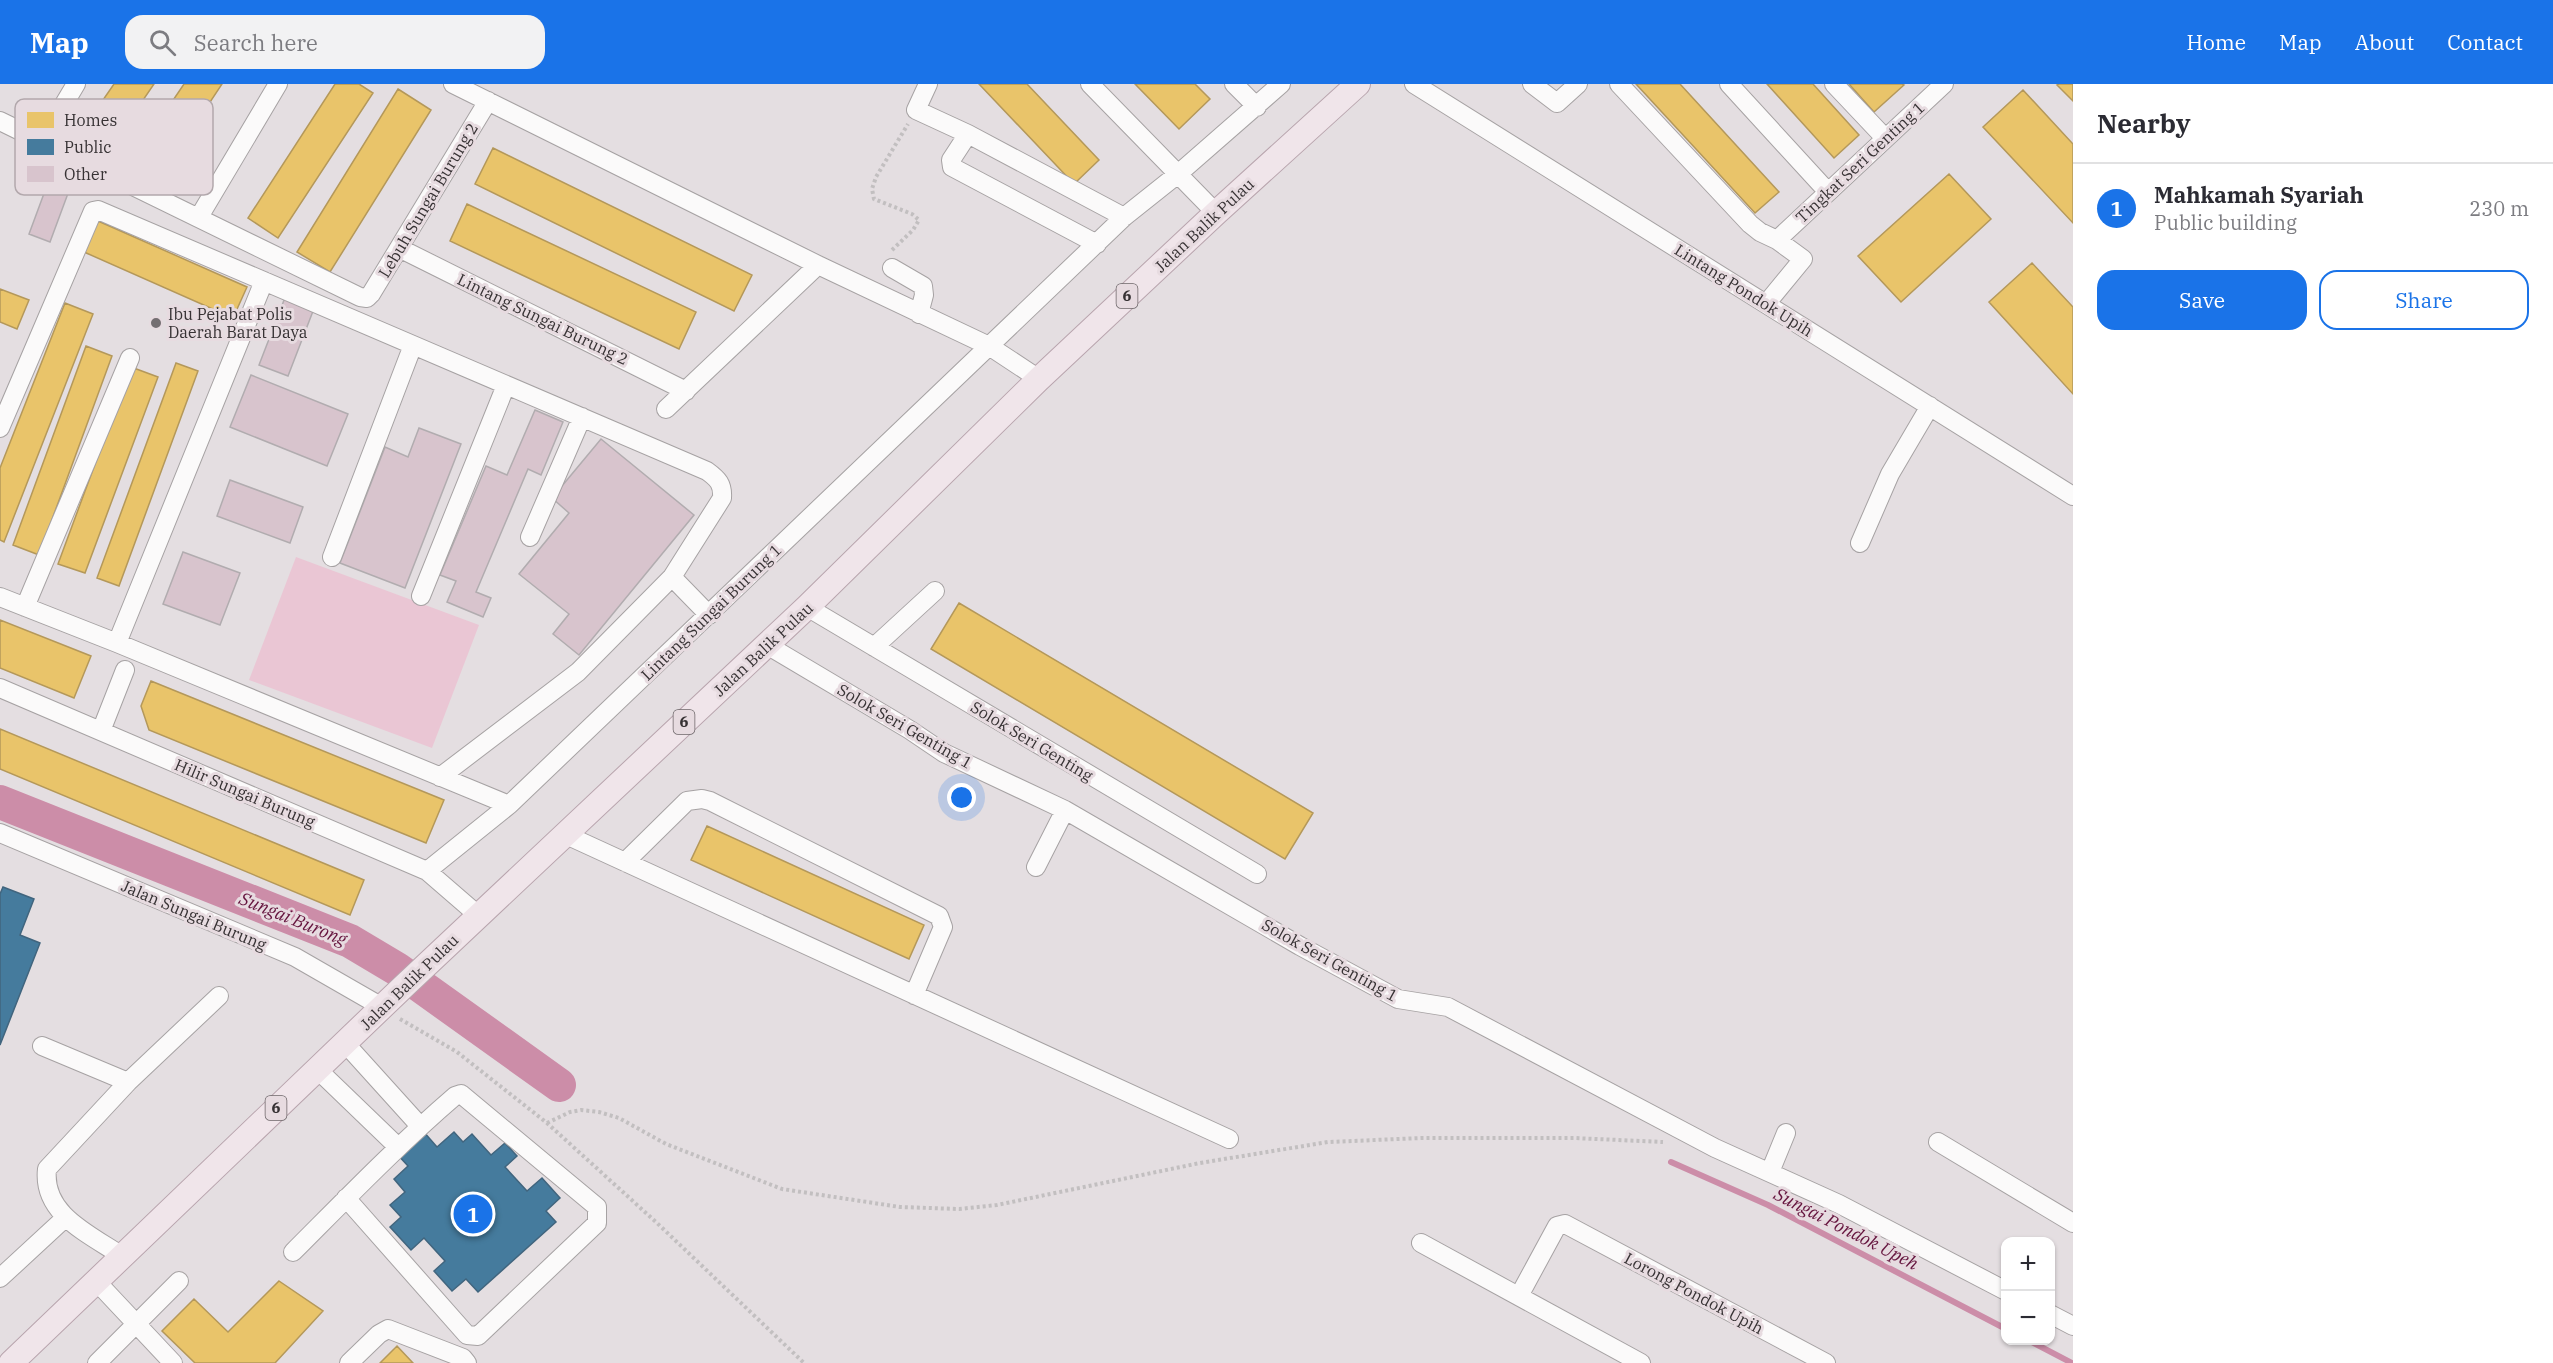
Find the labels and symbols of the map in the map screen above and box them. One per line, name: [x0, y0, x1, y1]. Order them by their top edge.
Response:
street label: Tingkat Seri Genting 1: [1791, 97, 1929, 227]
legend: [15, 99, 213, 195]
text: Homes: [64, 110, 117, 130]
street label: Lebuh Sungai Burung 2: [374, 119, 482, 281]
text: Public: [64, 137, 112, 157]
text: Other: [64, 164, 107, 184]
street label: Jalan Balik Pulau: [1150, 174, 1258, 276]
street label: Lintang Pondok Upih: [1671, 239, 1817, 341]
street label: Lintang Sungai Burung 2: [454, 269, 632, 369]
road number: 6: [1116, 284, 1138, 308]
place label: Ibu Pejabat Polis Daerah Barat Daya: [168, 304, 308, 342]
marker: Ibu Pejabat Polis Daerah Barat Daya: [149, 316, 163, 330]
street label: Lintang Sungai Burung 1: [637, 540, 785, 684]
street label: Jalan Balik Pulau: [709, 598, 817, 700]
street label: Solok Seri Genting 1: [834, 679, 976, 773]
street label: Solok Seri Genting: [967, 697, 1097, 786]
road number: 6: [674, 710, 694, 734]
street label: Hilir Sungai Burung: [172, 754, 319, 832]
your location: [947, 783, 976, 812]
street label: Jalan Sungai Burung: [118, 875, 270, 955]
water label: Sungai Burong: [235, 886, 351, 951]
street label: Solok Seri Genting 1: [1259, 914, 1401, 1006]
street label: Jalan Balik Pulau: [356, 930, 462, 1034]
road number: 6: [266, 1096, 286, 1120]
water label: Sungai Pondok Upeh: [1769, 1182, 1922, 1275]
pin: 1: [454, 1192, 492, 1236]
street label: Lorong Pondok Upih: [1621, 1248, 1767, 1338]

